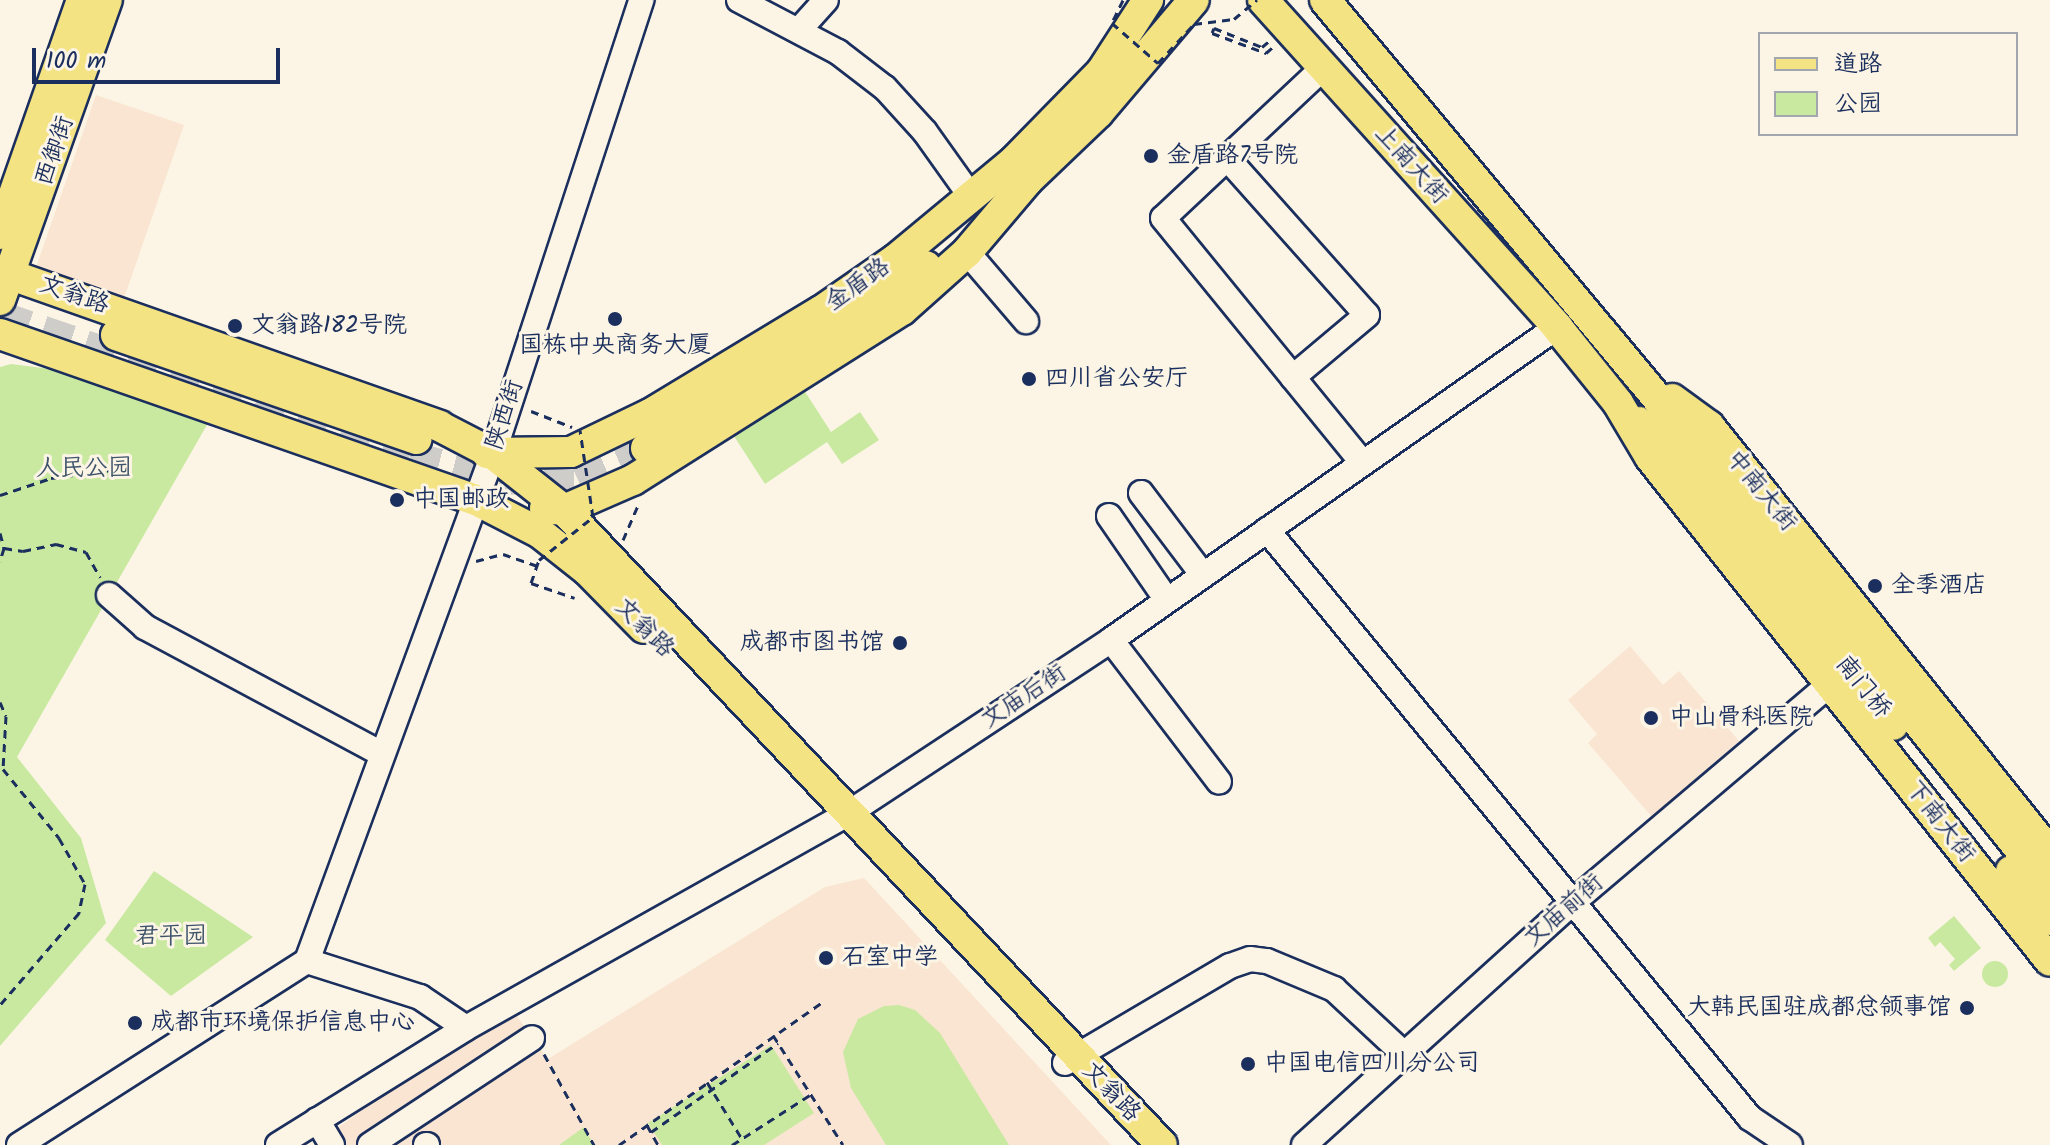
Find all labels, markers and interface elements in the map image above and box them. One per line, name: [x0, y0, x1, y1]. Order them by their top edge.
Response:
scale bar: [36, 32, 284, 82]
legend: [1758, 32, 2018, 136]
text: 100 m: [46, 42, 106, 81]
text: 道路: [1834, 45, 1882, 84]
text: 公园: [1834, 85, 1882, 124]
street label: 西御街: [30, 112, 80, 190]
street label: 上南大街: [1368, 120, 1454, 210]
place label: 金盾路7号院: [1167, 142, 1298, 170]
marker: 金盾路7号院: [1142, 147, 1160, 165]
street label: 金盾路: [820, 253, 896, 317]
street label: 文翁路: [35, 270, 113, 320]
marker: 国栋中央商务大厦: [606, 310, 624, 328]
place label: 文翁路182号院: [251, 312, 407, 340]
marker: 文翁路182号院: [226, 317, 244, 335]
place label: 国栋中央商务大厦: [519, 332, 711, 360]
place label: 四川省公安厅: [1045, 365, 1189, 393]
marker: 四川省公安厅: [1020, 370, 1038, 388]
street label: 陕西街: [480, 376, 530, 454]
street label: 中南大街: [1720, 445, 1802, 537]
park label: 人民公园: [36, 455, 132, 483]
place label: 中国邮政: [413, 486, 509, 514]
marker: 中国邮政: [388, 491, 406, 509]
place label: 全季酒店: [1891, 572, 1987, 600]
marker: 全季酒店: [1866, 577, 1884, 595]
street label: 文翁路: [608, 592, 680, 664]
place label: 成都市图书馆: [740, 629, 884, 657]
marker: 成都市图书馆: [891, 634, 909, 652]
street label: 南门桥: [1829, 650, 1897, 724]
street label: 文庙后街: [976, 659, 1072, 735]
place label: 中山骨科医院: [1669, 704, 1813, 732]
marker: 中山骨科医院: [1640, 707, 1662, 729]
street label: 下南大街: [1899, 775, 1981, 869]
street label: 文庙前街: [1518, 869, 1610, 953]
park label: 君平园: [135, 923, 207, 951]
place label: 石室中学: [842, 944, 938, 972]
marker: 石室中学: [817, 949, 835, 967]
place label: 大韩民国驻成都总领事馆: [1687, 994, 1951, 1022]
marker: 大韩民国驻成都总领事馆: [1958, 999, 1976, 1017]
place label: 成都市环境保护信息中心: [151, 1009, 415, 1037]
marker: 成都市环境保护信息中心: [126, 1014, 144, 1032]
place label: 中国电信四川分公司: [1264, 1050, 1480, 1078]
marker: 中国电信四川分公司: [1239, 1055, 1257, 1073]
street label: 文翁路: [1076, 1056, 1146, 1128]

